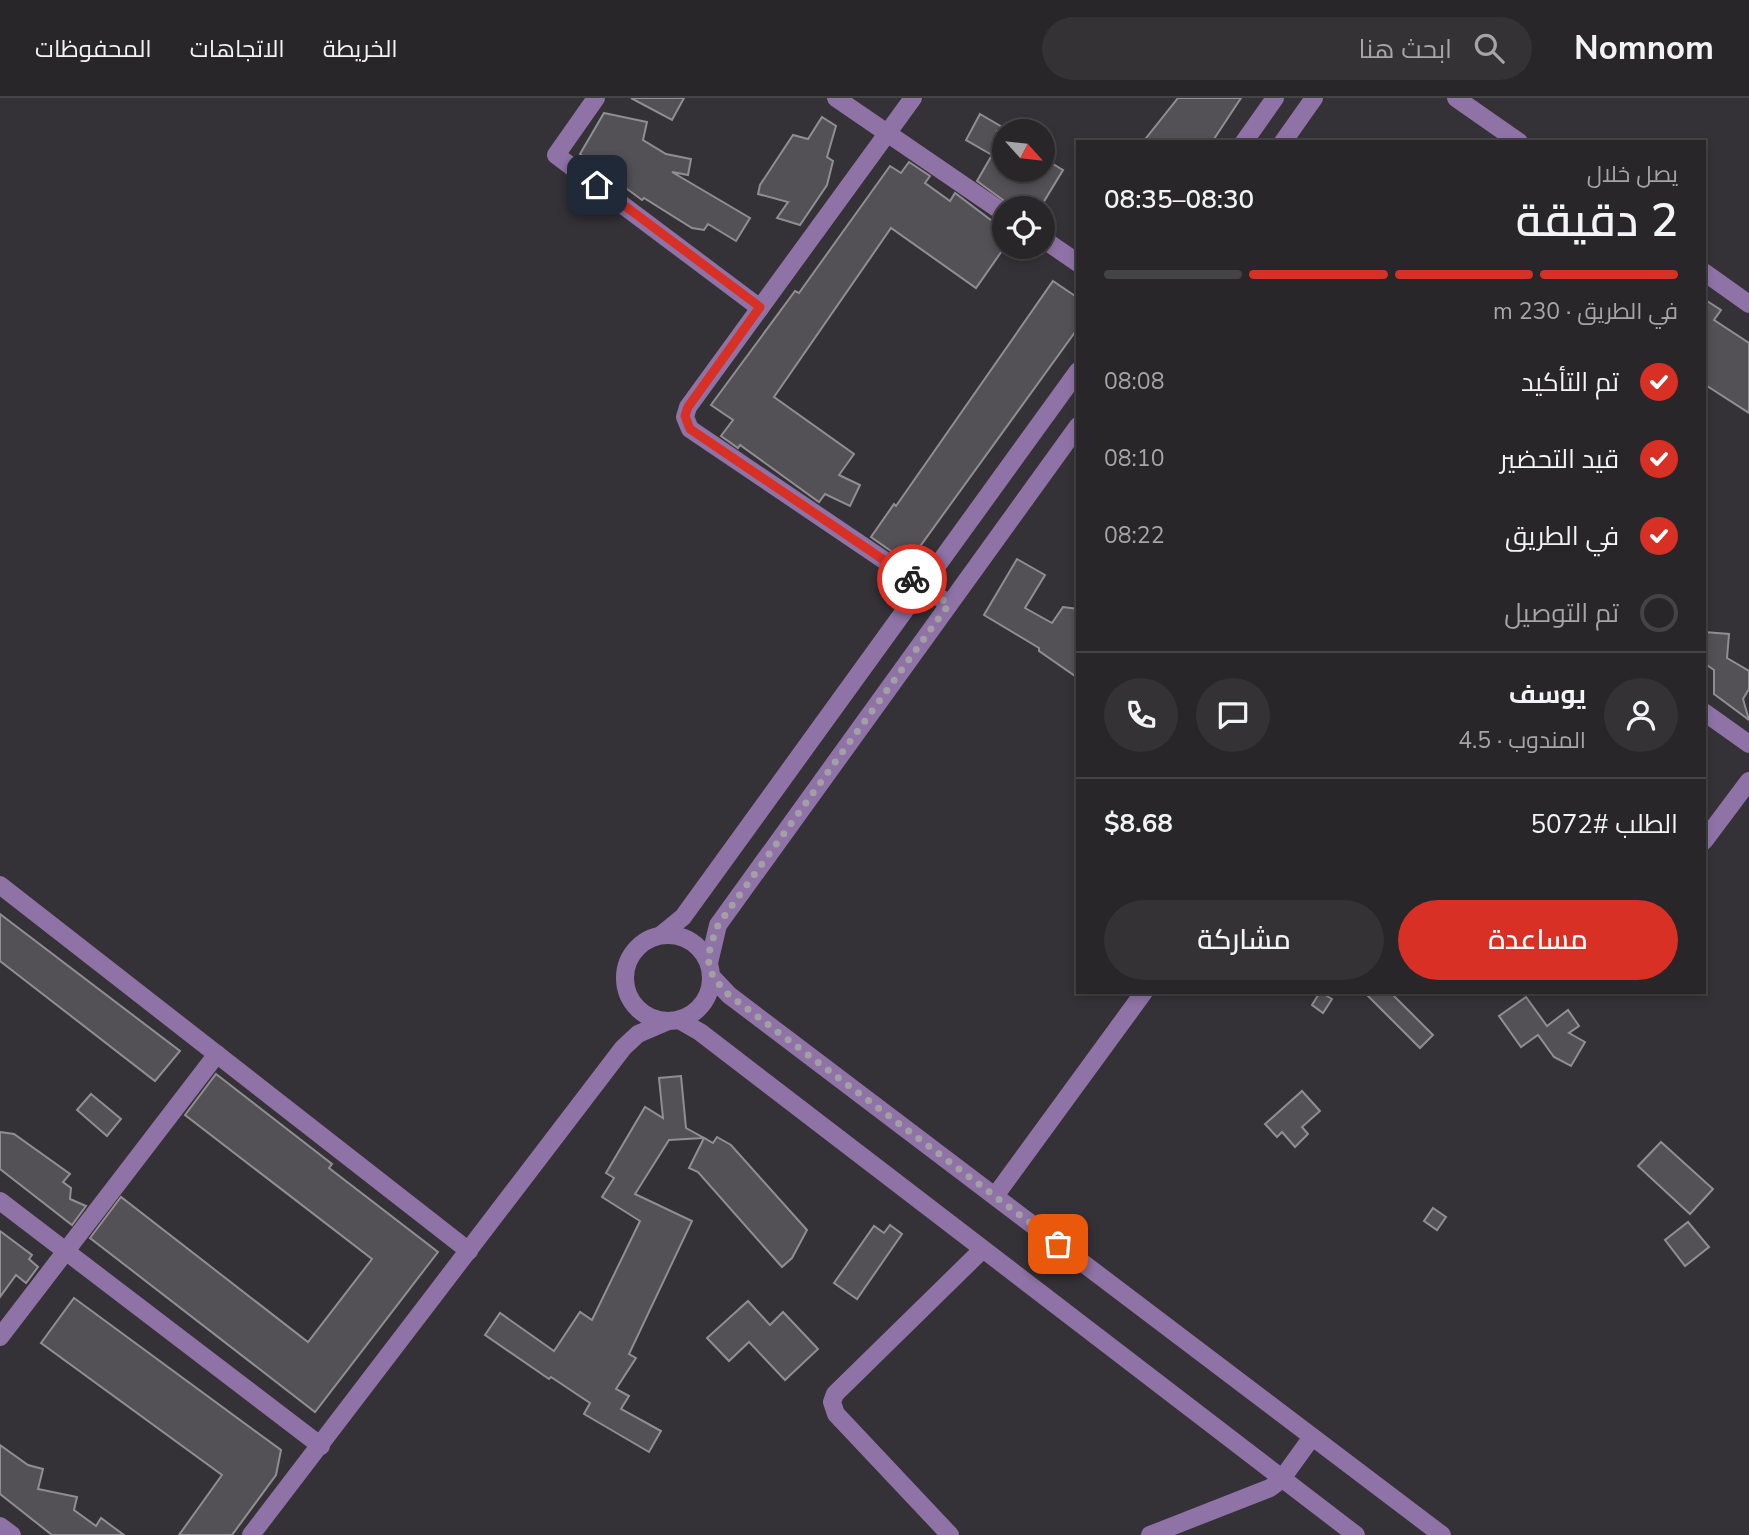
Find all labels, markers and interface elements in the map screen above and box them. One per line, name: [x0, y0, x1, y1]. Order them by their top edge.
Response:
search box: [1042, 17, 1532, 80]
text: Nomnom: [1574, 26, 1714, 71]
icon: search: [1470, 29, 1508, 67]
text: ابحث هنا: [1359, 32, 1452, 67]
text: المحفوظات: [35, 33, 152, 65]
text: الاتجاهات: [190, 33, 285, 65]
text: الخريطة: [323, 33, 398, 65]
north arrow: [992, 119, 1055, 182]
map controls: [992, 119, 1055, 259]
pin: [567, 155, 627, 215]
text: يصل خلال: [1587, 159, 1678, 190]
icon: home: [578, 166, 616, 204]
text: 08:30–08:35: [1104, 182, 1254, 217]
text: 2 دقيقة: [1516, 189, 1678, 252]
button: locate: [992, 196, 1055, 259]
text: في الطريق · 230 m: [1493, 296, 1678, 327]
icon: check: [1640, 363, 1678, 401]
text: تم التأكيد: [1521, 365, 1619, 400]
text: 08:08: [1104, 366, 1164, 397]
icon: check: [1640, 440, 1678, 478]
text: قيد التحضير: [1500, 442, 1619, 477]
text: 08:10: [1104, 443, 1164, 474]
icon: check: [1640, 517, 1678, 555]
text: في الطريق: [1505, 519, 1619, 554]
text: 08:22: [1104, 520, 1164, 551]
courier: [877, 544, 947, 614]
icon: bike: [893, 560, 931, 598]
text: تم التوصيل: [1504, 596, 1619, 631]
text: يوسف: [1509, 677, 1586, 712]
button: phone: [1104, 678, 1178, 752]
button: chat: [1196, 678, 1270, 752]
button: person: [1604, 678, 1678, 752]
text: المندوب · 4.5: [1458, 725, 1586, 756]
text: $8.68: [1104, 806, 1173, 841]
text: الطلب #5072: [1530, 807, 1678, 842]
button: مشاركة: [1104, 900, 1384, 980]
button: مساعدة: [1398, 900, 1678, 980]
pin: [1028, 1214, 1088, 1274]
icon: bag: [1039, 1225, 1077, 1263]

